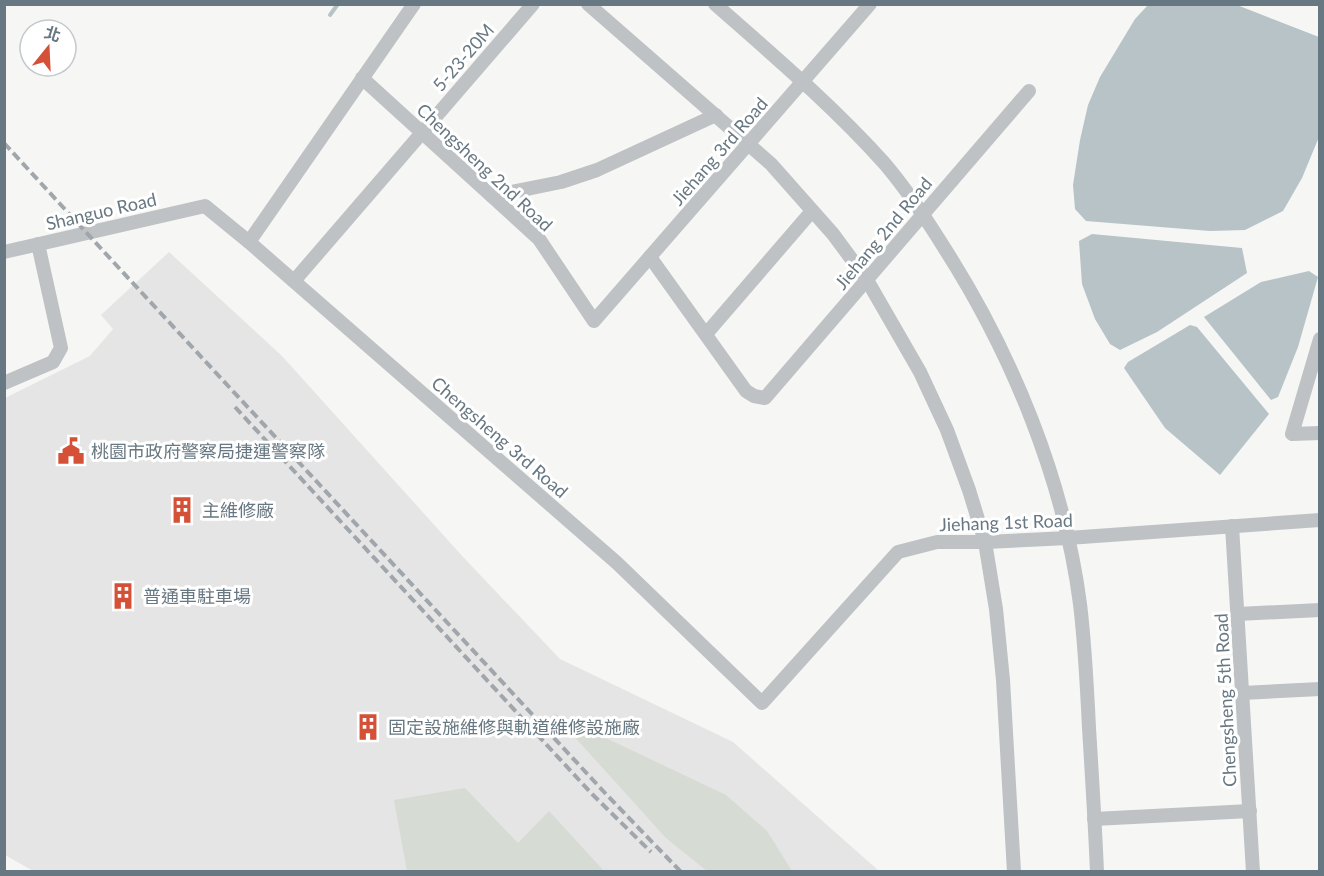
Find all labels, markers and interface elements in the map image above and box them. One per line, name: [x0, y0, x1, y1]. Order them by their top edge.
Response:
north arrow: [18, 18, 78, 78]
street label: 5-23-20M: [428, 19, 498, 95]
text: 北: [42, 22, 63, 45]
street label: Jiehang 3rd Road: [666, 93, 772, 209]
street label: Chengsheng 2nd Road: [413, 98, 557, 236]
street label: Jiehang 2nd Road: [830, 173, 936, 293]
street label: Shanguo Road: [44, 188, 158, 234]
street label: Chengsheng 3rd Road: [427, 372, 573, 502]
public building icon: 桃園市政府警察局捷運警察隊: [56, 436, 86, 466]
place label: 桃園市政府警察局捷運警察隊: [91, 440, 325, 462]
building icon: 主維修廠: [167, 495, 197, 525]
place label: 主維修廠: [202, 499, 274, 521]
street label: Jiehang 1st Road: [939, 509, 1073, 535]
building icon: 普通車駐車場: [108, 581, 138, 611]
place label: 普通車駐車場: [143, 585, 251, 607]
street label: Chengsheng 5th Road: [1209, 613, 1241, 787]
building icon: 固定設施維修與軌道維修設施廠: [353, 712, 383, 742]
place label: 固定設施維修與軌道維修設施廠: [388, 716, 640, 738]

